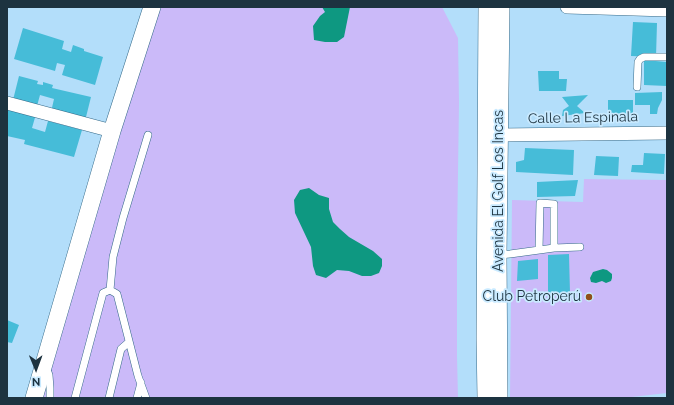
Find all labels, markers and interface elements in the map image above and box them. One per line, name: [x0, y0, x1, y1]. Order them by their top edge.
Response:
street label: Calle La Espinala: [528, 109, 638, 127]
street label: Avenida El Golf Los Incas: [491, 110, 507, 272]
place label: Club Petroperú: [483, 289, 581, 305]
marker: Club Petroperú: [584, 292, 594, 302]
north arrow: [16, 349, 56, 389]
text: N: [32, 375, 41, 388]

